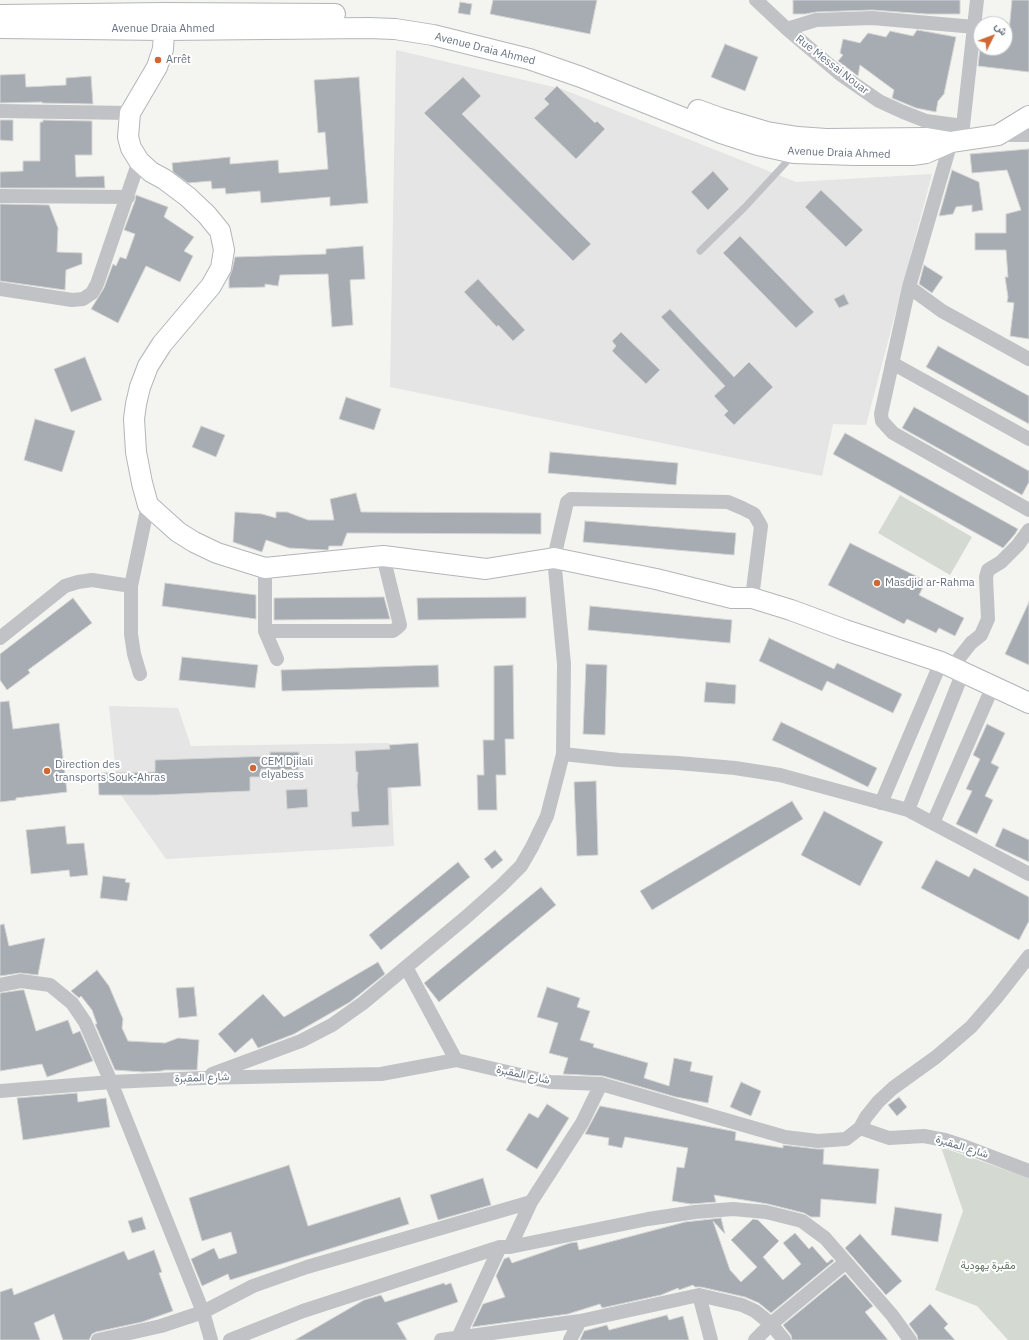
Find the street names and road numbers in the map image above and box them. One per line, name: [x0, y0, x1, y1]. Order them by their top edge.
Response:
street label: Avenue Draia Ahmed: [111, 22, 215, 36]
street label: Avenue Draia Ahmed: [433, 30, 537, 68]
street label: Rue Messai Nouar: [793, 32, 871, 98]
street label: Avenue Draia Ahmed: [787, 145, 891, 161]
street label: شارع المقبرة: [495, 1063, 551, 1087]
street label: شارع المقبرة: [175, 1070, 229, 1086]
street label: شارع المقبرة: [934, 1133, 990, 1161]

